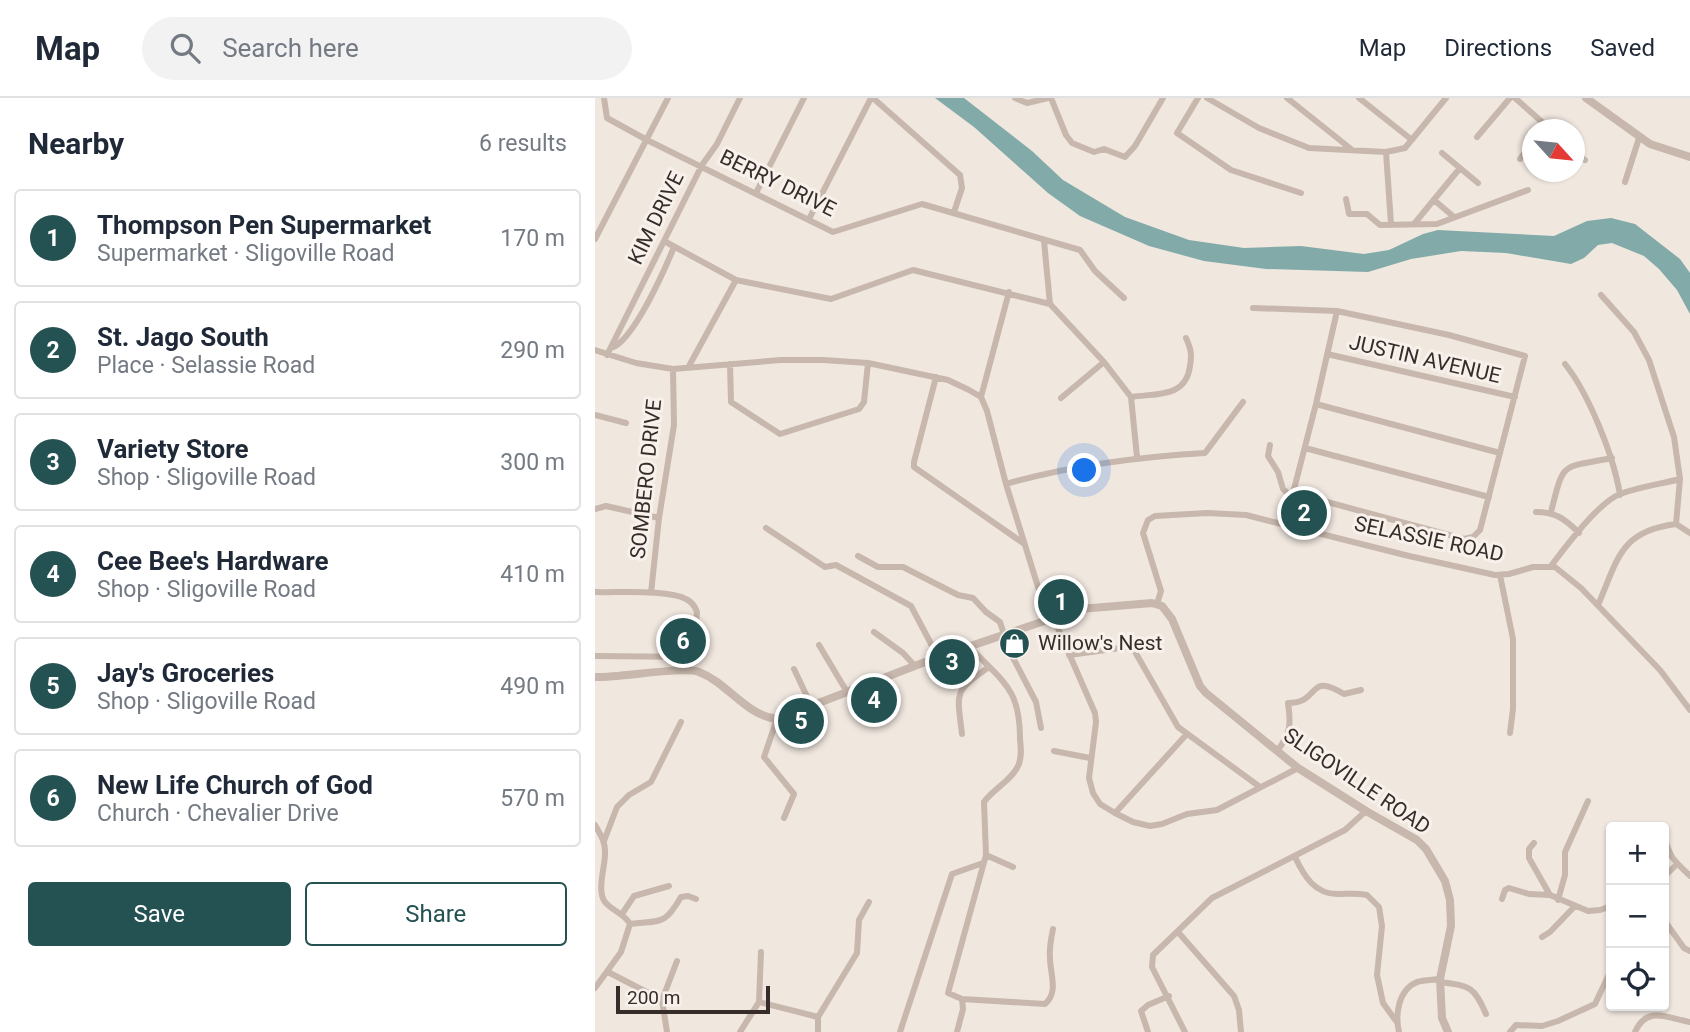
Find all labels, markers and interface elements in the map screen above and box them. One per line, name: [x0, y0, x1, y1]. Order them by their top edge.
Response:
search box: [142, 17, 632, 80]
text: Map: [35, 29, 100, 68]
icon: search: [166, 29, 204, 67]
text: Search here: [222, 33, 359, 63]
text: Map: [1359, 34, 1406, 62]
text: Directions: [1444, 34, 1552, 62]
text: Saved: [1590, 34, 1655, 62]
north arrow: [1522, 119, 1585, 182]
text: Nearby: [28, 126, 124, 161]
text: 6 results: [479, 130, 567, 157]
street label: BERRY DRIVE: [716, 145, 840, 221]
street label: KIM DRIVE: [623, 168, 689, 268]
text: Thompson Pen Supermarket: [97, 210, 431, 240]
text: 1: [46, 225, 60, 252]
text: 170 m: [500, 225, 565, 252]
text: Supermarket · Sligoville Road: [97, 240, 395, 267]
text: St. Jago South: [97, 322, 269, 352]
street label: JUSTIN AVENUE: [1347, 330, 1503, 388]
text: 2: [46, 337, 60, 364]
text: 290 m: [500, 337, 565, 364]
text: Place · Selassie Road: [97, 352, 315, 379]
street label: SOMBERO DRIVE: [626, 398, 666, 560]
text: Variety Store: [97, 434, 249, 464]
text: 3: [46, 449, 60, 476]
text: 300 m: [500, 449, 565, 476]
your location: [1067, 453, 1101, 487]
text: Shop · Sligoville Road: [97, 464, 316, 491]
pin: 2: [1281, 487, 1327, 539]
street label: SELASSIE ROAD: [1352, 511, 1506, 567]
text: Cee Bee's Hardware: [97, 546, 328, 576]
text: 4: [46, 561, 60, 588]
text: 410 m: [500, 561, 565, 588]
text: Shop · Sligoville Road: [97, 576, 316, 603]
pin: 1: [1038, 576, 1084, 628]
pin: 6: [660, 615, 706, 667]
shop icon: Willow's Nest: [998, 626, 1032, 660]
place label: Willow's Nest: [1038, 631, 1163, 655]
pin: 3: [929, 636, 975, 688]
text: Jay's Groceries: [97, 658, 274, 688]
text: 5: [46, 673, 60, 700]
text: 490 m: [500, 673, 565, 700]
pin: 4: [851, 674, 897, 726]
text: Shop · Sligoville Road: [97, 688, 316, 715]
pin: 5: [778, 695, 824, 747]
street label: SLIGOVILLE ROAD: [1279, 723, 1435, 839]
text: New Life Church of God: [97, 770, 373, 800]
text: 6: [46, 785, 60, 812]
text: 570 m: [500, 785, 565, 812]
text: Church · Chevalier Drive: [97, 800, 339, 827]
map controls: [1606, 822, 1669, 1011]
button: +: [1606, 822, 1669, 885]
button: Save: [28, 882, 291, 946]
button: Share: [305, 882, 567, 946]
button: −: [1606, 885, 1669, 948]
button: locate: [1606, 948, 1669, 1011]
scale bar: [616, 983, 770, 1015]
text: 200 m: [627, 986, 680, 1009]

